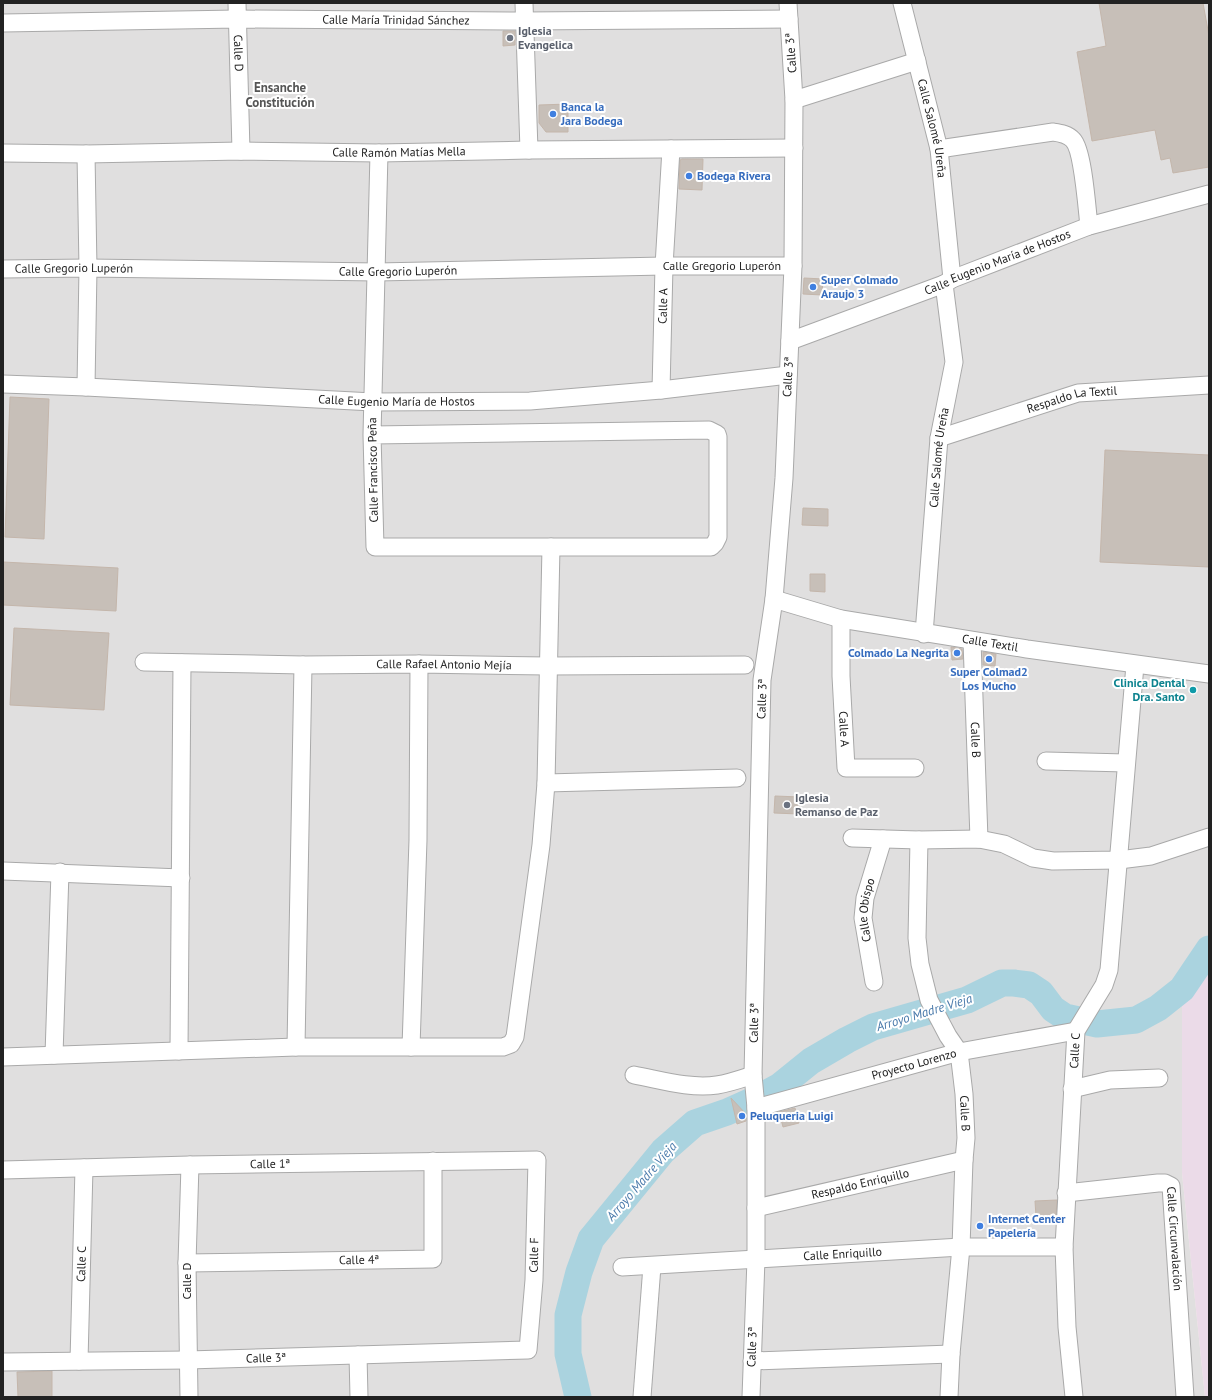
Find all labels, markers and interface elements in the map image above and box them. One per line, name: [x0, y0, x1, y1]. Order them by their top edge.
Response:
street label: Calle María Trinidad Sánchez: [322, 12, 470, 28]
place label: Iglesia Evangelica: [518, 23, 573, 52]
street label: Calle 3ª: [782, 32, 799, 74]
marker: Iglesia Evangelica: [505, 33, 515, 43]
street label: Calle D: [231, 34, 247, 72]
street label: Calle Salomé Ureña: [915, 77, 950, 178]
district label: Ensanche Constitución: [245, 79, 315, 111]
place label: Banca la Jara Bodega: [560, 99, 623, 128]
marker: Banca la Jara Bodega: [548, 109, 558, 119]
street label: Calle Ramón Matías Mella: [332, 143, 466, 160]
place label: Bodega Rivera: [697, 168, 771, 183]
marker: Bodega Rivera: [684, 171, 694, 181]
street label: Calle Eugenio María de Hostos: [922, 226, 1073, 298]
street label: Calle Gregorio Luperón: [663, 258, 781, 273]
street label: Calle Gregorio Luperón: [15, 260, 133, 276]
street label: Calle Gregorio Luperón: [339, 262, 457, 279]
place label: Super Colmado Araujo 3: [821, 272, 899, 301]
marker: Super Colmado Araujo 3: [808, 282, 818, 292]
street label: Calle A: [655, 288, 670, 324]
street label: Calle 3ª: [779, 356, 796, 397]
street label: Respaldo La Textil: [1025, 383, 1118, 416]
street label: Calle Eugenio María de Hostos: [318, 391, 475, 409]
street label: Calle Salomé Ureña: [926, 406, 952, 508]
street label: Calle Francisco Peña: [364, 417, 381, 523]
street label: Calle Textil: [961, 631, 1020, 655]
place label: Colmado La Negrita: [848, 645, 949, 660]
marker: Colmado La Negrita: [952, 648, 962, 658]
marker: Super Colmad2 Los Mucho: [984, 654, 994, 664]
street label: Calle Rafael Antonio Mejía: [376, 656, 512, 672]
place label: Super Colmad2 Los Mucho: [950, 664, 1028, 693]
place label: Clinica Dental Dra. Santo: [1114, 675, 1186, 704]
street label: Calle 3ª: [753, 678, 770, 719]
marker: Clinica Dental Dra. Santo: [1188, 685, 1198, 695]
street label: Calle A: [836, 711, 853, 747]
street label: Calle B: [968, 722, 984, 758]
place label: Iglesia Remanso de Paz: [795, 790, 879, 819]
marker: Iglesia Remanso de Paz: [782, 800, 792, 810]
street label: Calle Obispo: [855, 876, 878, 943]
water label: Arroyo Madre Vieja: [873, 990, 975, 1035]
street label: Calle 3ª: [746, 1002, 761, 1043]
street label: Calle C: [1066, 1032, 1083, 1069]
street label: Proyecto Lorenzo: [870, 1045, 958, 1083]
street label: Calle B: [957, 1095, 974, 1132]
place label: Peluqueria Luigi: [750, 1108, 833, 1123]
marker: Peluqueria Luigi: [737, 1111, 747, 1121]
water label: Arroyo Madre Vieja: [602, 1138, 681, 1225]
street label: Calle 1ª: [250, 1156, 291, 1171]
street label: Respaldo Enriquillo: [810, 1165, 910, 1202]
street label: Calle Circunvalación: [1164, 1186, 1186, 1291]
place label: Internet Center Papelería: [988, 1211, 1066, 1240]
marker: Internet Center Papelería: [975, 1221, 985, 1231]
street label: Calle F: [526, 1237, 541, 1273]
street label: Calle Enriquillo: [803, 1244, 882, 1263]
street label: Calle C: [73, 1246, 89, 1282]
street label: Calle 4ª: [339, 1252, 380, 1267]
street label: Calle D: [179, 1262, 194, 1299]
street label: Calle 3ª: [743, 1326, 760, 1367]
street label: Calle 3ª: [246, 1349, 287, 1366]

